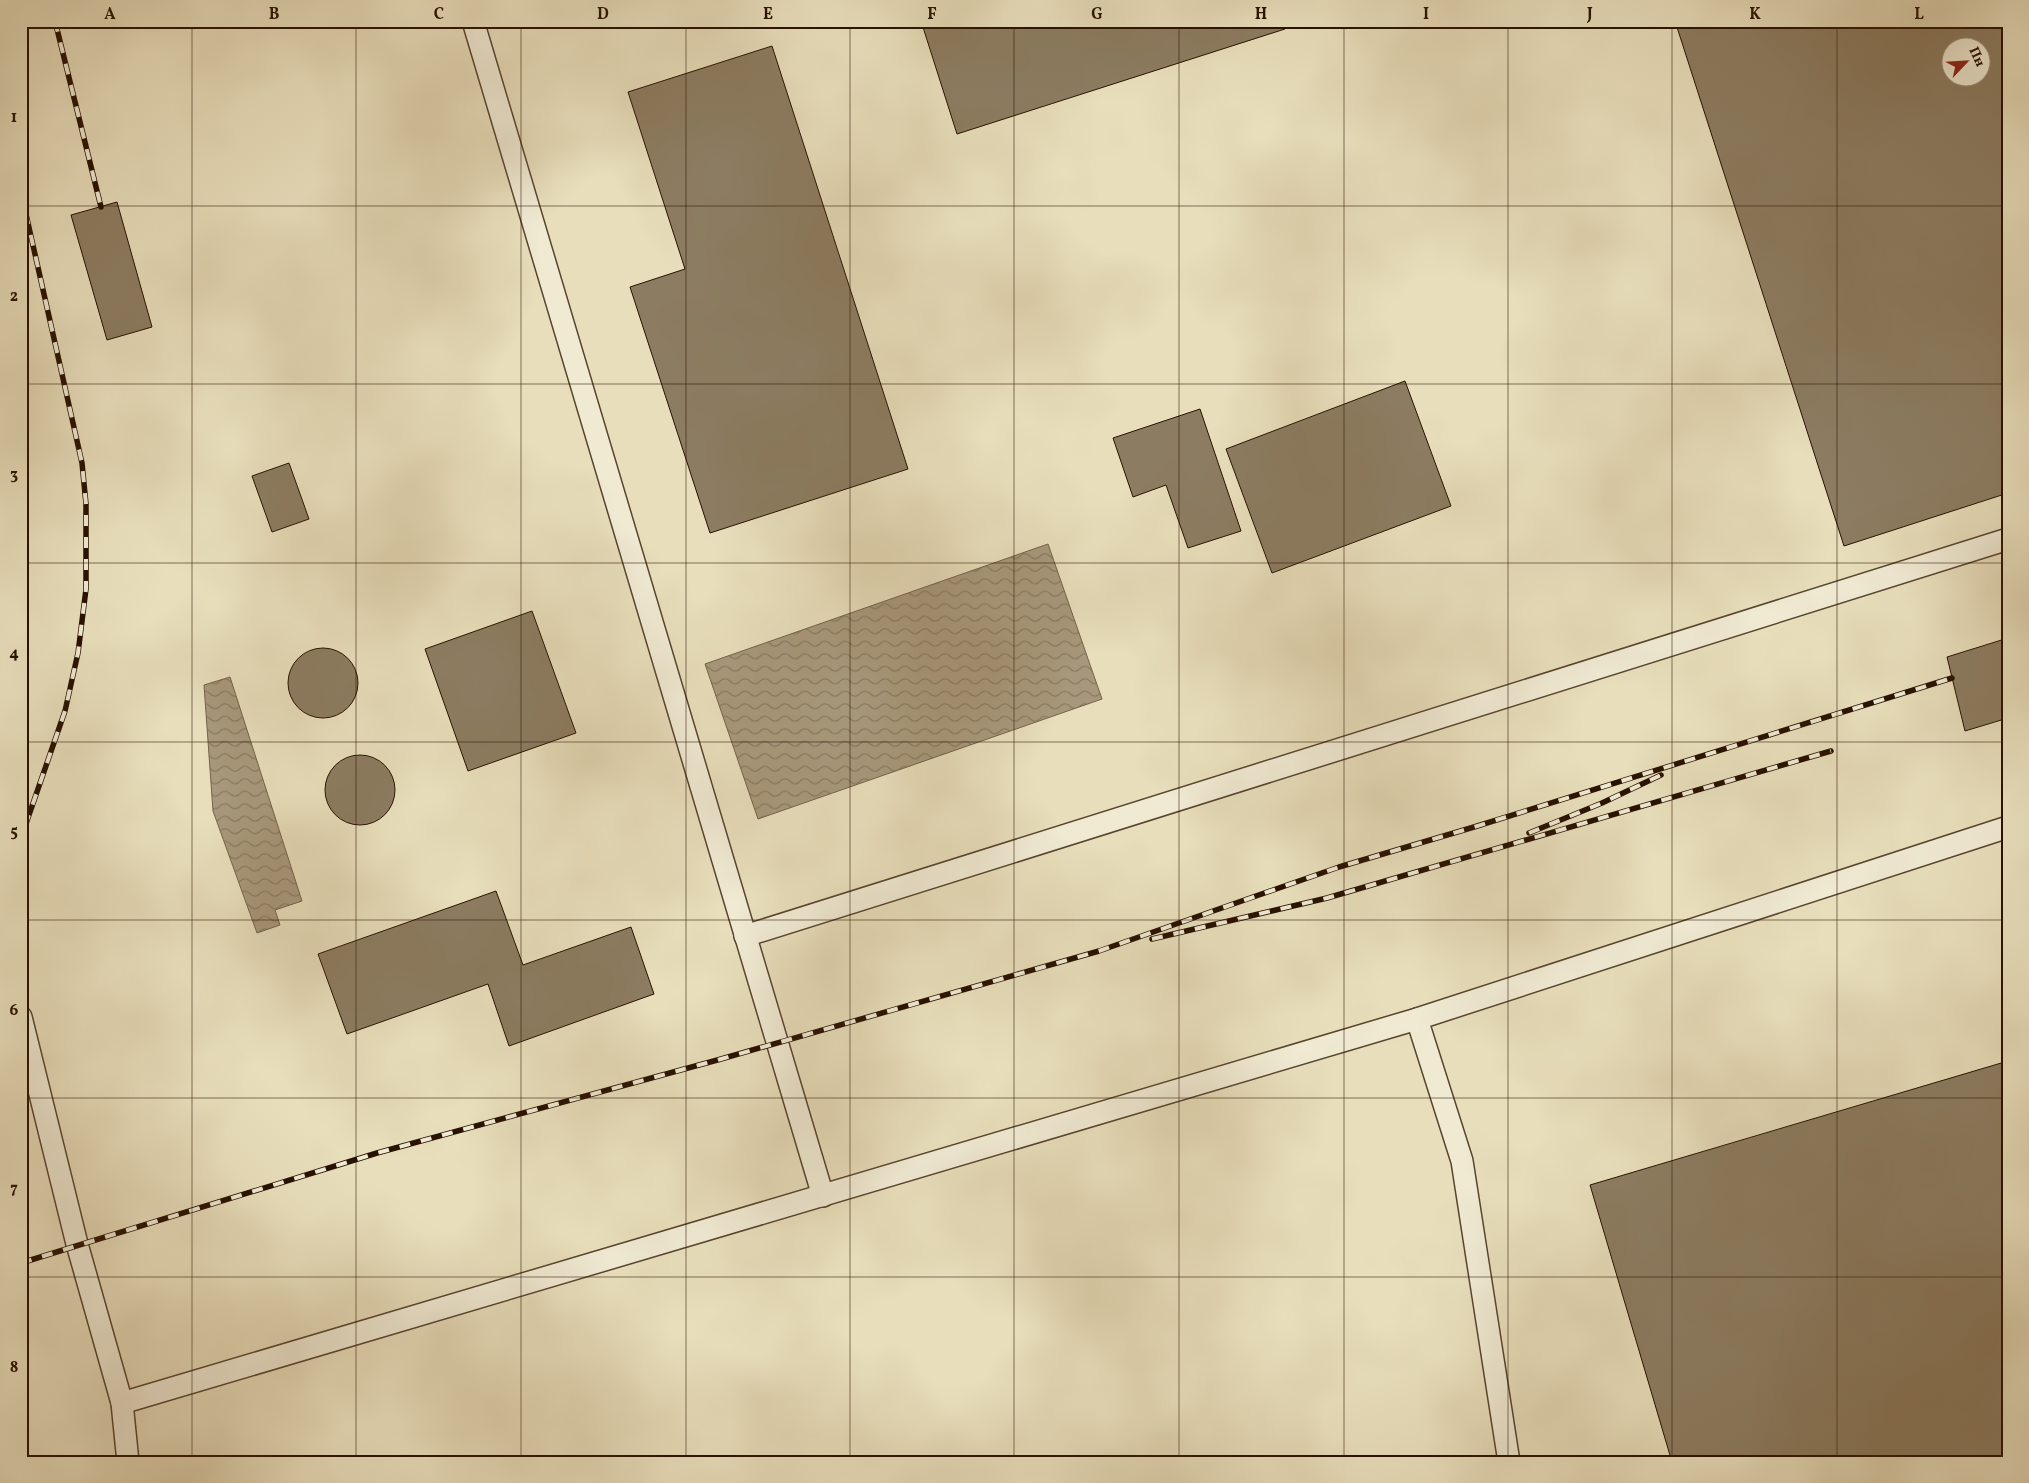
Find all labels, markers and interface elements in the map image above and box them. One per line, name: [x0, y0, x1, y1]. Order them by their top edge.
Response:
text: A: [104, 4, 116, 26]
text: B: [269, 4, 280, 26]
text: C: [434, 4, 444, 26]
text: D: [597, 4, 609, 26]
text: E: [763, 4, 773, 26]
text: F: [927, 4, 937, 26]
text: G: [1091, 4, 1103, 26]
text: H: [1255, 4, 1267, 26]
text: I: [1423, 4, 1429, 26]
text: J: [1586, 4, 1593, 26]
text: K: [1749, 4, 1761, 26]
text: L: [1914, 4, 1924, 26]
north arrow: [1942, 38, 1992, 88]
text: Пн: [1964, 44, 1989, 70]
text: 1: [11, 107, 17, 129]
text: 2: [10, 286, 18, 308]
text: 3: [10, 464, 18, 486]
text: 4: [9, 643, 19, 665]
text: 5: [10, 821, 18, 843]
text: 6: [10, 1000, 19, 1022]
text: 7: [10, 1178, 18, 1200]
text: 8: [10, 1357, 18, 1379]

